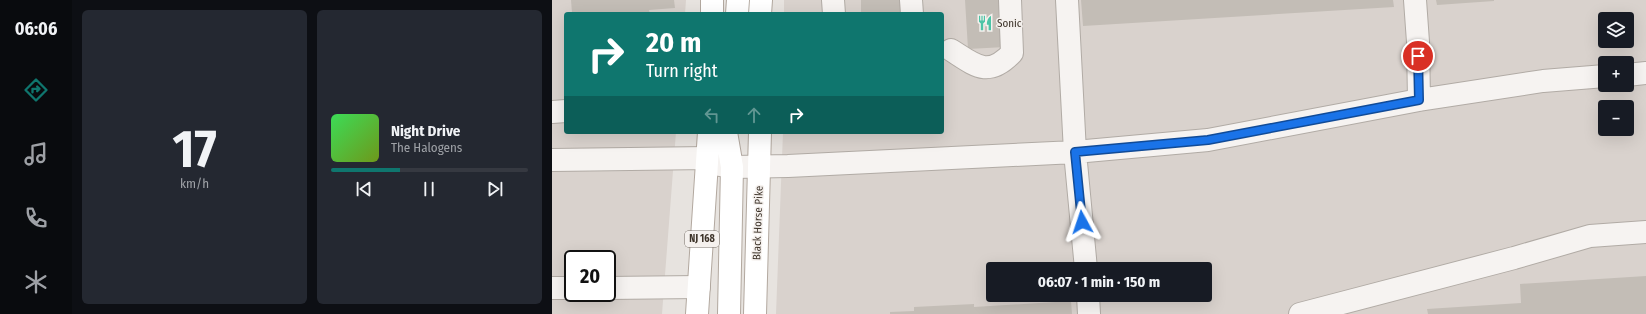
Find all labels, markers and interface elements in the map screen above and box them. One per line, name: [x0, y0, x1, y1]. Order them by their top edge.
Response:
map controls: [1598, 12, 1634, 136]
button: layers: [1598, 12, 1634, 48]
restaurant icon: Sonic: [976, 14, 994, 32]
place label: Sonic: [997, 17, 1022, 30]
text: 06:06: [15, 18, 57, 40]
text: 20 m: [646, 26, 701, 59]
icon: right: [580, 28, 632, 80]
pin: [1401, 39, 1435, 73]
icon: arrive: [1407, 45, 1429, 67]
button: +: [1598, 56, 1634, 92]
text: Turn right: [646, 60, 718, 82]
icon: directions: [22, 76, 50, 104]
button: −: [1598, 100, 1634, 136]
icon: left: [701, 104, 723, 126]
icon: ahead: [743, 104, 765, 126]
icon: right: [785, 104, 807, 126]
text: 17: [172, 118, 217, 181]
text: Night Drive: [391, 122, 460, 140]
icon: music: [22, 140, 50, 168]
text: The Halogens: [391, 140, 462, 155]
text: km/h: [180, 176, 209, 191]
icon: previous: [353, 178, 375, 200]
icon: pause: [418, 178, 440, 200]
icon: next: [484, 178, 506, 200]
street label: Black Horse Pike: [750, 186, 766, 260]
position arrow: [1061, 201, 1103, 243]
icon: phone: [22, 204, 50, 232]
road number: NJ 168: [685, 231, 719, 247]
speed limit sign: 20: [564, 250, 616, 302]
icon: climate: [22, 268, 50, 296]
text: 06:07 · 1 min · 150 m: [1038, 273, 1160, 291]

